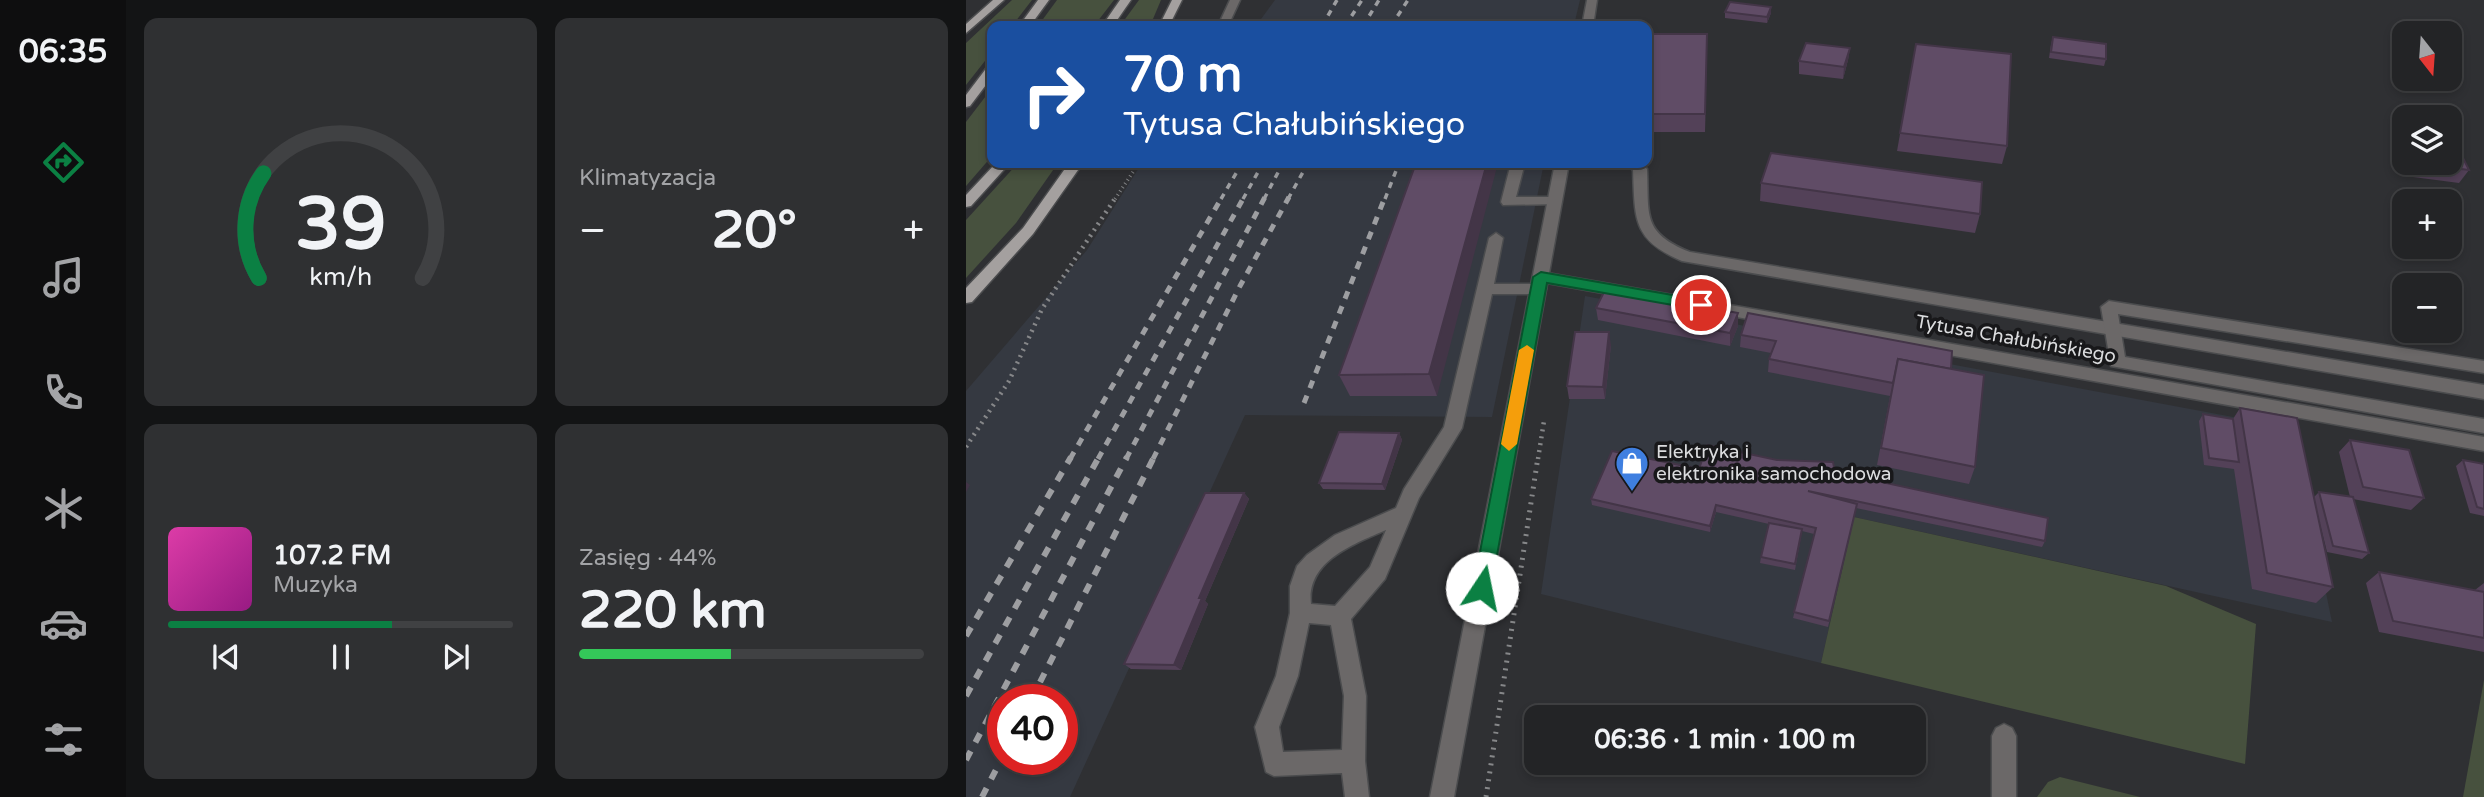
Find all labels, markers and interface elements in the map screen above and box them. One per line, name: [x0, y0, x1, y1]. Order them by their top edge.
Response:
north arrow: [2392, 21, 2462, 91]
map controls: [2392, 21, 2462, 343]
text: 06:35: [19, 33, 107, 71]
text: 70 m: [1123, 46, 1242, 105]
icon: right: [1008, 49, 1099, 140]
button: layers: [2392, 105, 2462, 175]
text: Tytusa Chałubińskiego: [1123, 106, 1465, 144]
icon: directions: [39, 138, 88, 187]
text: Klimatyzacja: [579, 164, 716, 192]
text: 39: [295, 181, 386, 269]
button: +: [2392, 189, 2462, 259]
text: 20°: [712, 199, 797, 262]
text: −: [579, 208, 606, 254]
text: +: [903, 208, 924, 254]
icon: music: [39, 253, 88, 302]
text: km/h: [309, 262, 372, 292]
button: −: [2392, 273, 2462, 343]
pin: [1671, 275, 1731, 335]
icon: arrive: [1682, 286, 1720, 324]
street label: Tytusa Chałubińskiego: [1914, 311, 2118, 367]
icon: phone: [39, 368, 88, 417]
place label: Elektryka i elektronika samochodowa: [1656, 441, 1892, 485]
shop icon: Elektryka i elektronika samochodowa: [1613, 444, 1651, 493]
icon: climate: [39, 484, 88, 533]
text: 107.2 FM: [273, 540, 391, 571]
text: Zasięg · 44%: [579, 544, 716, 572]
position arrow: [1445, 551, 1519, 625]
text: Muzyka: [273, 571, 358, 599]
text: 220 km: [579, 579, 767, 642]
icon: car: [39, 599, 88, 648]
icon: previous: [207, 638, 245, 676]
icon: pause: [322, 638, 360, 676]
icon: next: [437, 638, 475, 676]
speed limit sign: 40: [987, 684, 1078, 775]
icon: filters: [39, 715, 88, 764]
text: 06:36 · 1 min · 100 m: [1594, 724, 1856, 755]

